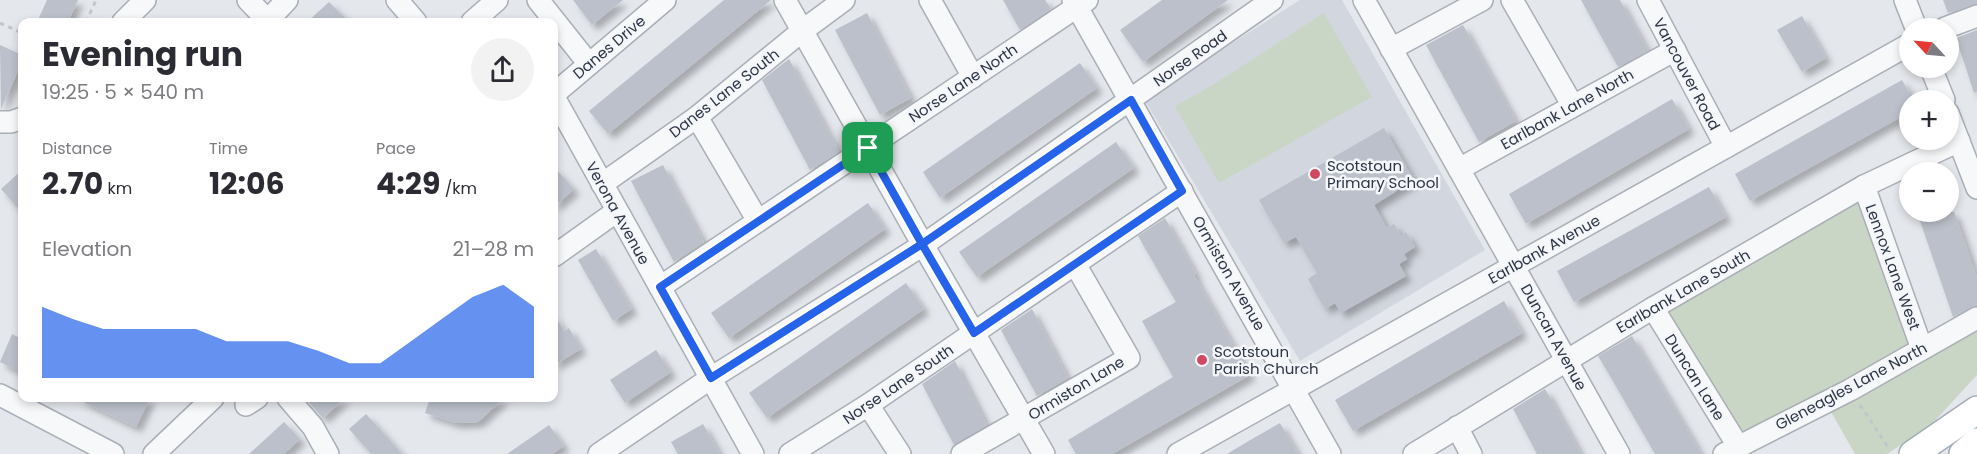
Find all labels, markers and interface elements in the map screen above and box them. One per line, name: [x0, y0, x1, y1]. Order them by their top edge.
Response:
street label: Danes Drive: [568, 10, 650, 84]
street label: Vancouver Road: [1649, 14, 1725, 134]
north arrow: [1899, 18, 1959, 78]
map controls: [1899, 18, 1959, 222]
street label: Norse Road: [1149, 25, 1231, 91]
text: Evening run: [42, 31, 243, 78]
button: share: [471, 38, 534, 101]
street label: Norse Lane North: [904, 39, 1022, 127]
street label: Danes Lane South: [665, 43, 783, 143]
street label: Earlbank Lane North: [1497, 64, 1637, 154]
text: 19:25 · 5 × 540 m: [42, 78, 204, 106]
button: +: [1899, 90, 1959, 150]
pin: [842, 122, 893, 173]
icon: arrive: [851, 131, 884, 164]
text: Distance: [42, 137, 112, 160]
text: Time: [209, 137, 248, 160]
text: Pace: [376, 137, 416, 160]
place label: Scotstoun Primary School: [1327, 155, 1439, 193]
street label: Verona Avenue: [581, 158, 655, 268]
text: 2.70: [42, 162, 103, 205]
text: 12:06: [209, 162, 285, 205]
text: 4:29: [376, 162, 440, 205]
button: −: [1899, 162, 1959, 222]
marker: Scotstoun Primary School: [1308, 167, 1322, 181]
text: km: [103, 177, 132, 200]
text: /km: [440, 177, 477, 200]
street label: Lennox Lane West: [1860, 201, 1926, 333]
street label: Earlbank Avenue: [1484, 210, 1604, 288]
street label: Ormiston Avenue: [1188, 212, 1270, 334]
text: Elevation: [42, 235, 132, 263]
text: 21–28 m: [453, 235, 534, 263]
street label: Earlbank Lane South: [1612, 244, 1754, 338]
street label: Duncan Avenue: [1516, 280, 1592, 394]
street label: Duncan Lane: [1660, 330, 1730, 424]
street label: Gleneagles Lane North: [1771, 337, 1931, 435]
street label: Norse Lane South: [838, 339, 958, 429]
place label: Scotstoun Parish Church: [1214, 341, 1319, 379]
street label: Ormiston Lane: [1024, 351, 1128, 425]
marker: Scotstoun Parish Church: [1195, 353, 1209, 367]

